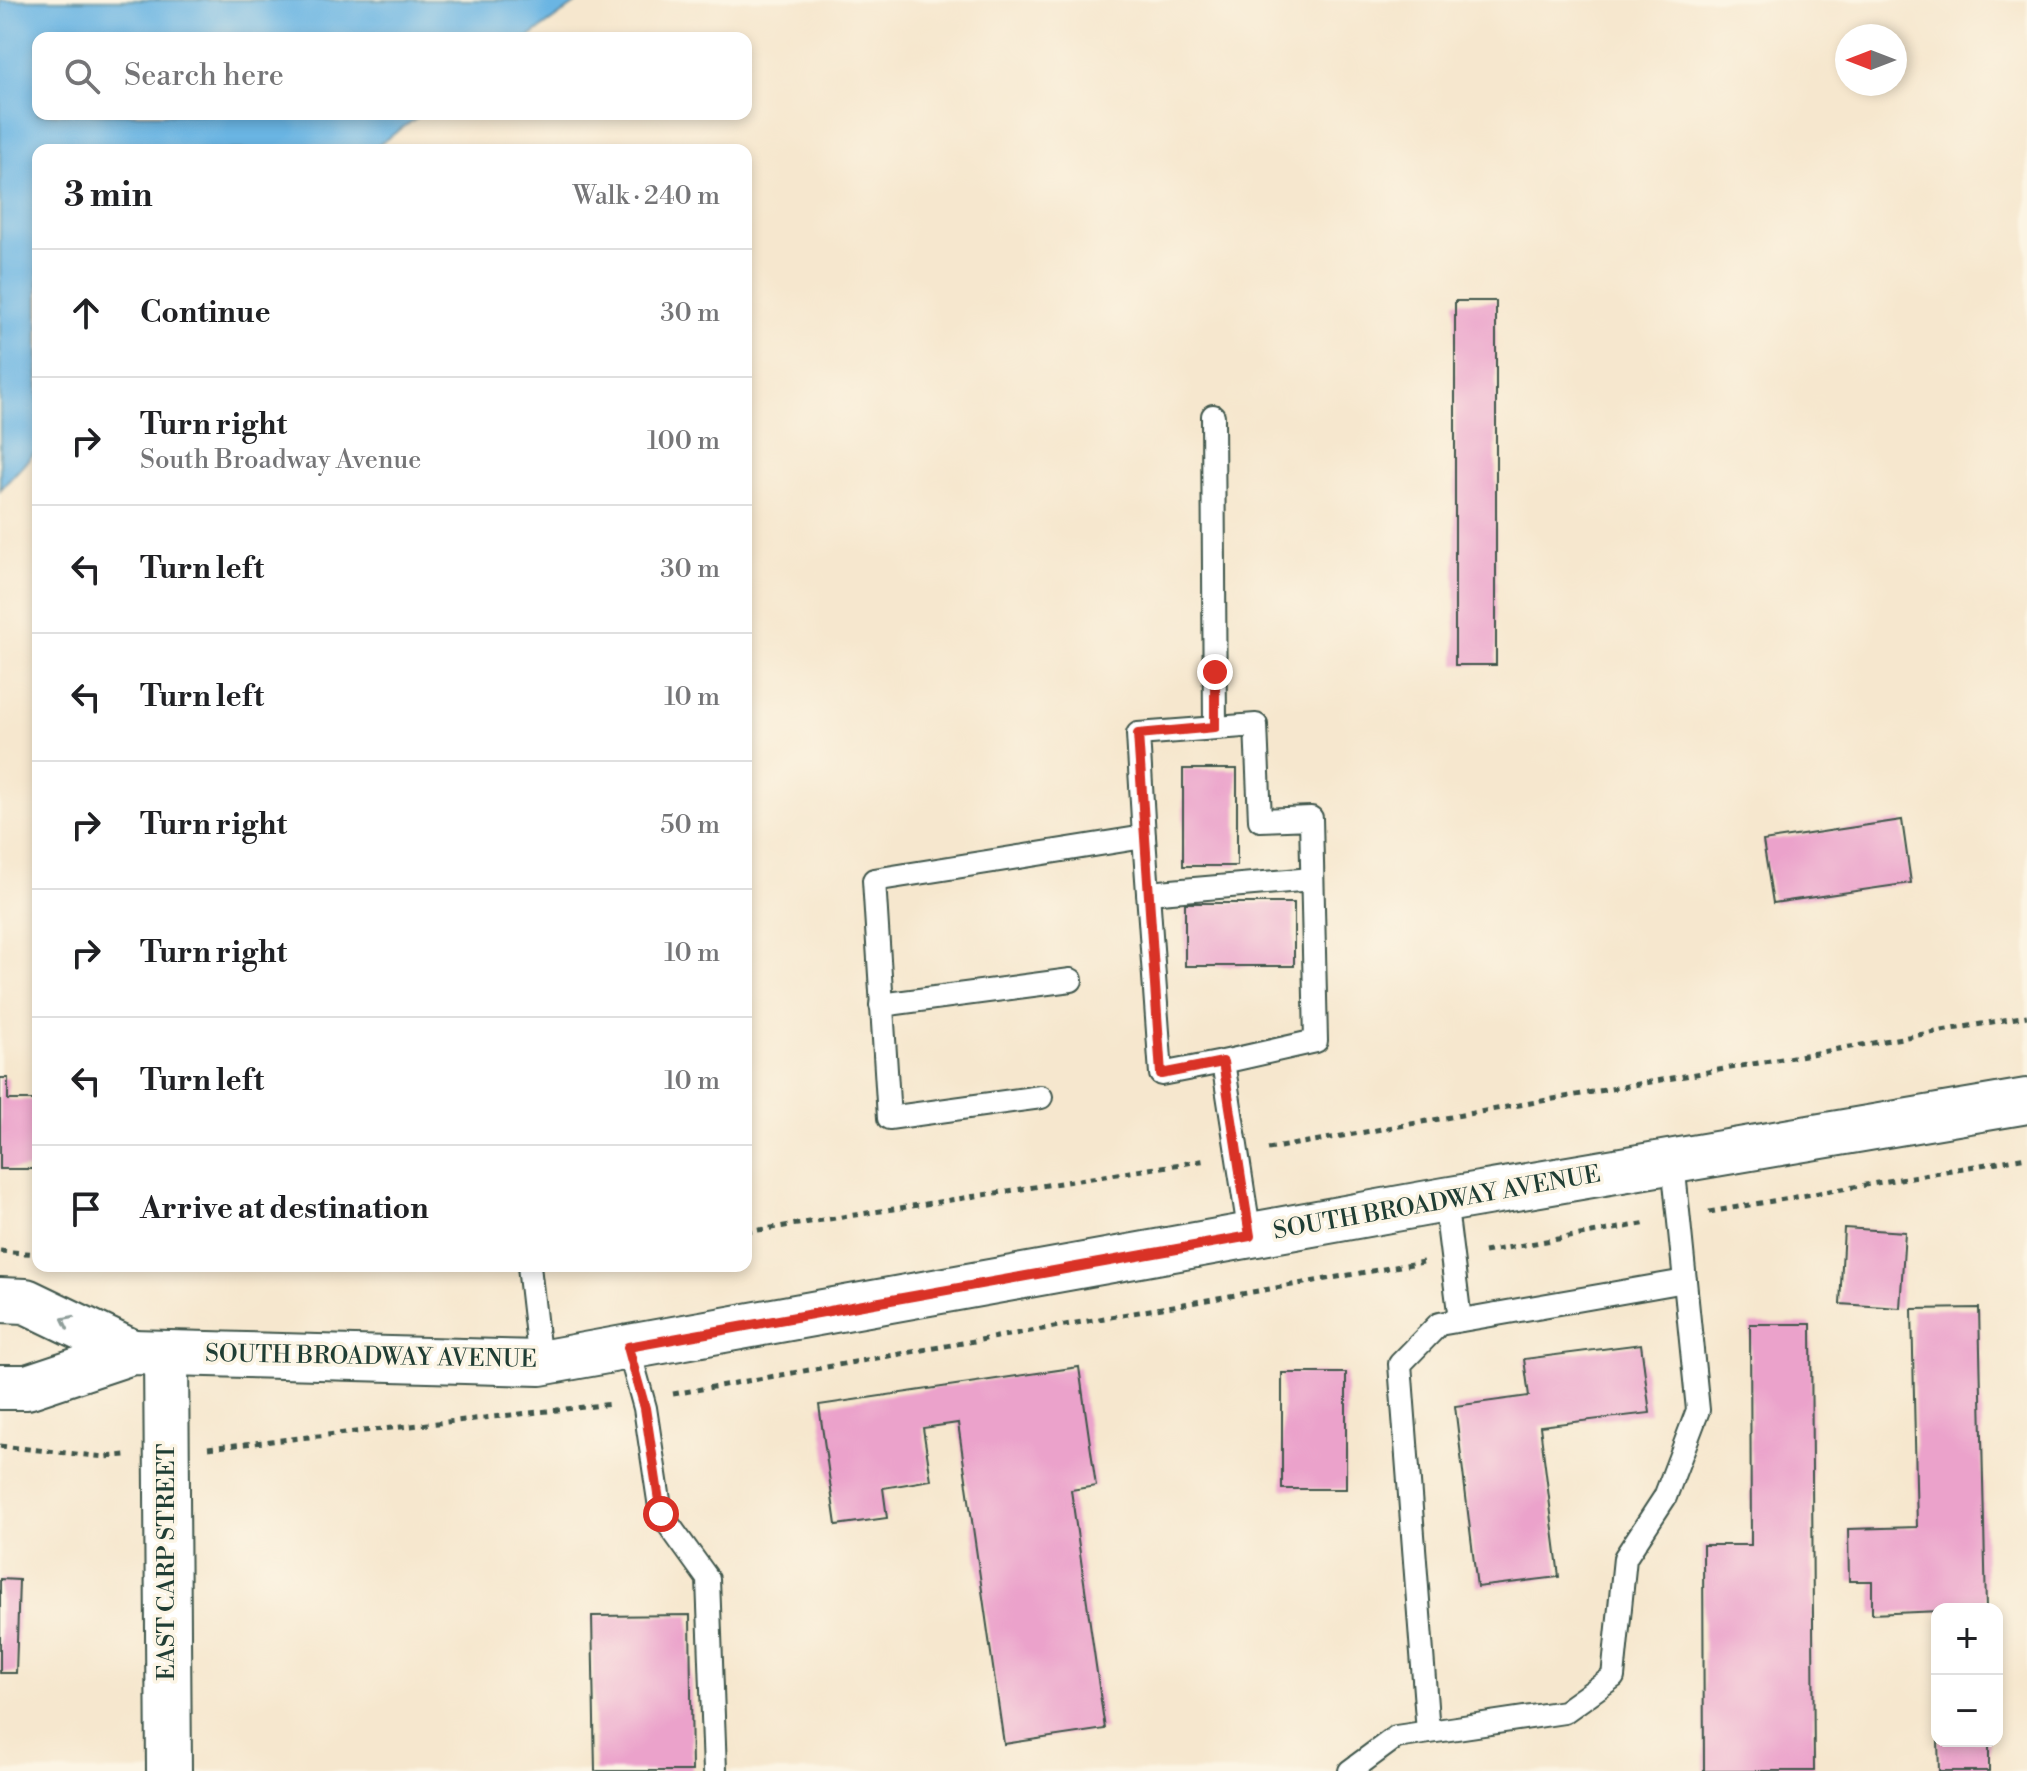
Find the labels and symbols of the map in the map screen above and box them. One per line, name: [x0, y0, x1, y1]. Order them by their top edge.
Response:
north arrow: [1835, 24, 1907, 96]
route end: [1197, 654, 1233, 690]
street label: SOUTH BROADWAY AVENUE: [1271, 1159, 1603, 1247]
one-way arrow: [61, 1315, 76, 1331]
street label: SOUTH BROADWAY AVENUE: [205, 1339, 537, 1375]
street label: EAST CARP STREET: [152, 1444, 182, 1680]
route start: [643, 1496, 679, 1532]

